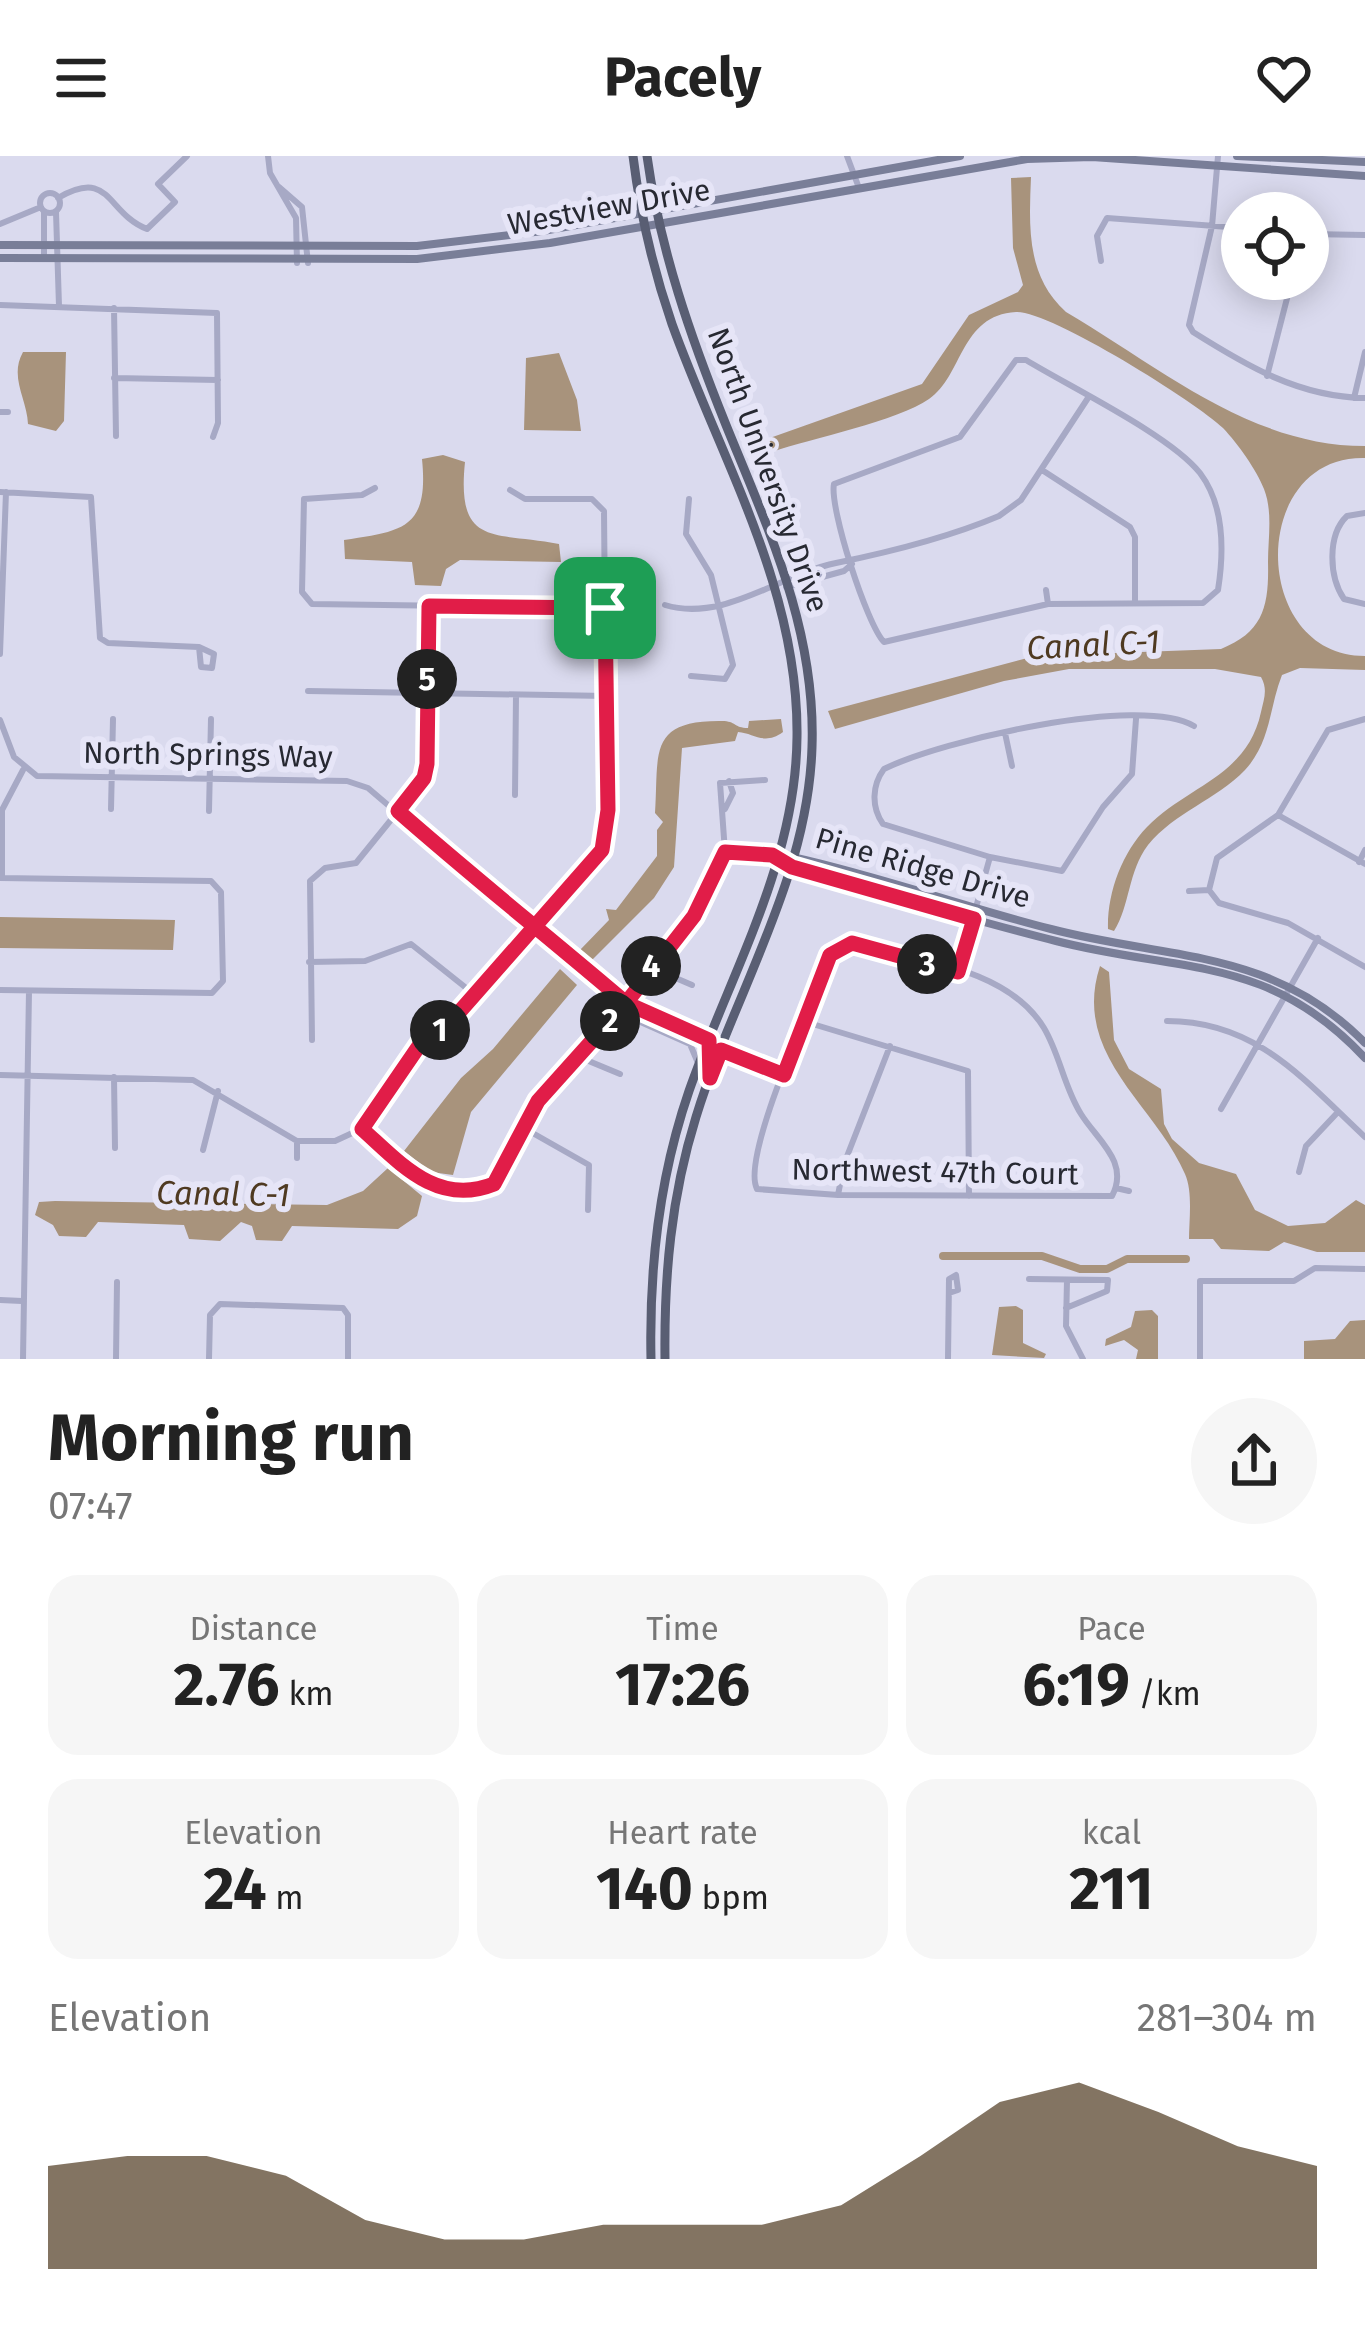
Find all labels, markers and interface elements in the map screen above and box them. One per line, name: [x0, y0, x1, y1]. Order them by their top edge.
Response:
icon: menu: [48, 45, 114, 111]
icon: heart: [1251, 45, 1317, 111]
text: Pacely: [604, 46, 761, 110]
street label: Westview Drive: [505, 171, 713, 243]
map controls: [1221, 192, 1329, 300]
button: locate: [1221, 192, 1329, 300]
street label: North University Drive: [700, 323, 836, 617]
pin: [554, 557, 656, 659]
icon: arrive: [572, 575, 638, 641]
water label: Canal C-1: [1025, 622, 1161, 668]
pin: 5: [397, 649, 457, 709]
text: 5: [418, 659, 436, 699]
street label: North Springs Way: [83, 735, 333, 775]
street label: Pine Ridge Drive: [811, 820, 1035, 916]
pin: 3: [897, 934, 957, 994]
pin: 4: [621, 936, 681, 996]
text: 3: [918, 944, 936, 984]
text: 4: [642, 946, 660, 986]
pin: 2: [580, 991, 640, 1051]
pin: 1: [410, 1000, 470, 1060]
text: 2: [601, 1001, 619, 1041]
text: 1: [432, 1010, 448, 1050]
street label: Northwest 47th Court: [791, 1151, 1079, 1193]
water label: Canal C-1: [156, 1173, 290, 1215]
text: Morning run: [48, 1398, 414, 1477]
button: share: [1191, 1398, 1317, 1524]
text: 07:47: [48, 1483, 133, 1529]
text: Distance: [189, 1609, 318, 1649]
text: Time: [646, 1609, 719, 1649]
text: Pace: [1077, 1609, 1146, 1649]
text: 2.76: [173, 1649, 280, 1721]
text: 17:26: [615, 1649, 750, 1721]
text: 6:19: [1022, 1649, 1130, 1721]
text: km: [280, 1674, 334, 1714]
text: /km: [1130, 1674, 1201, 1714]
text: Elevation: [184, 1813, 323, 1853]
text: Heart rate: [607, 1813, 758, 1853]
text: kcal: [1082, 1813, 1141, 1853]
text: 24: [203, 1853, 267, 1925]
text: 140: [596, 1853, 693, 1925]
text: 211: [1069, 1853, 1154, 1925]
text: m: [267, 1878, 304, 1918]
text: bpm: [693, 1878, 769, 1918]
text: Elevation: [48, 1995, 211, 2041]
text: 281–304 m: [1137, 1995, 1317, 2041]

